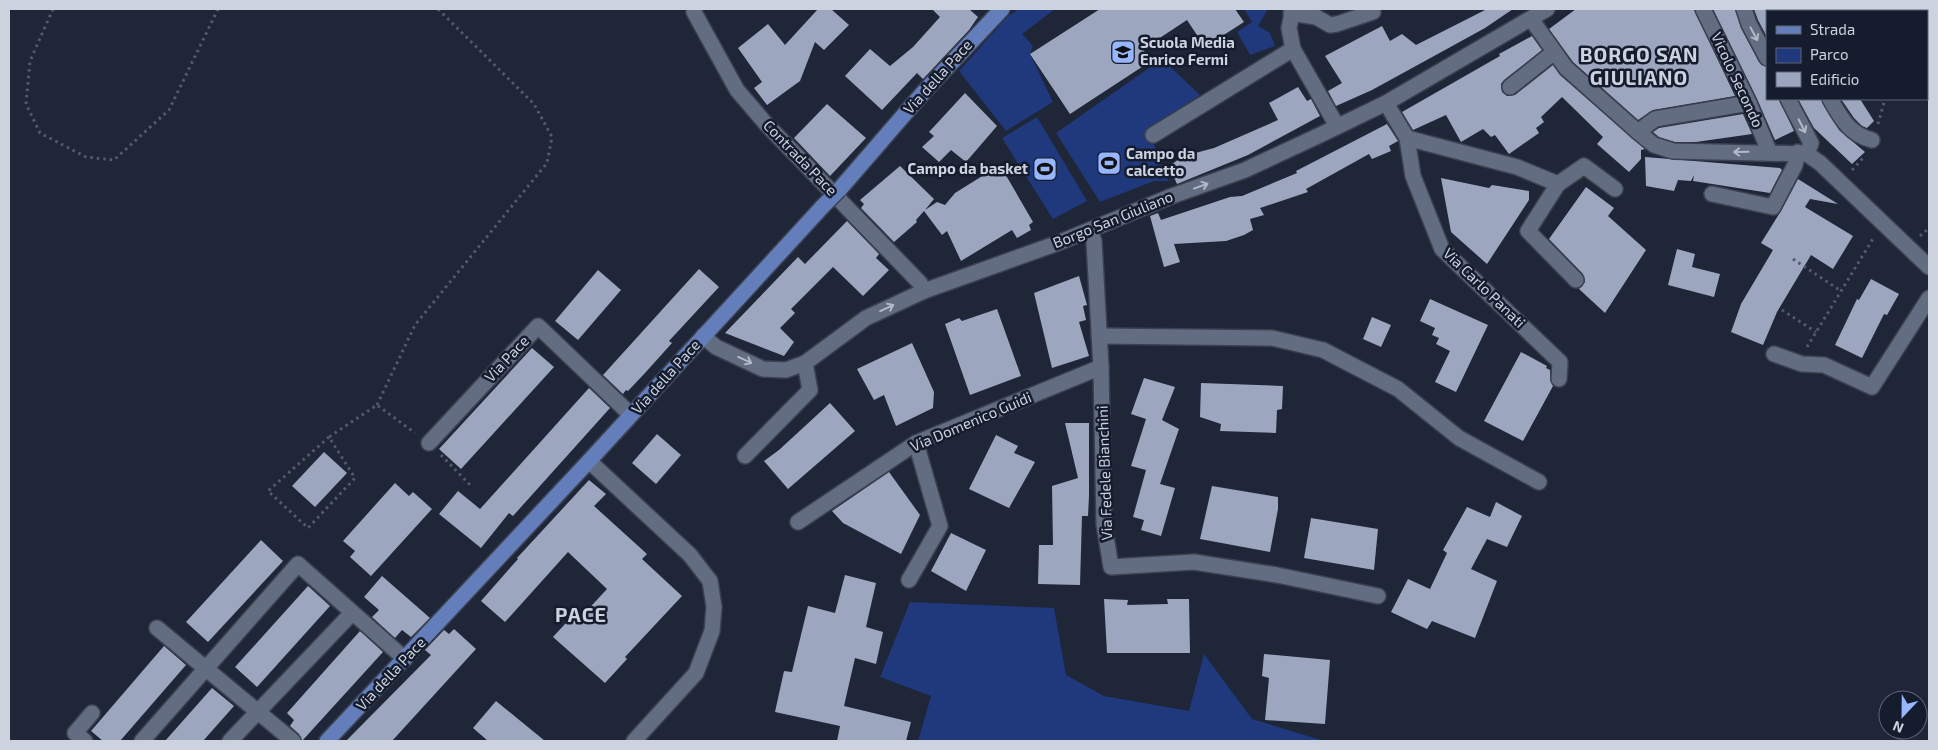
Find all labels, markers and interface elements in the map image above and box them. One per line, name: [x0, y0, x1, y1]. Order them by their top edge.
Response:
legend: [1766, 10, 1928, 100]
text: Strada: [1810, 20, 1855, 38]
one-way arrow: [1750, 26, 1759, 41]
street label: Vicolo Secondo: [1708, 29, 1768, 130]
place label: Scuola Media Enrico Fermi: [1140, 33, 1235, 68]
street label: Via della Pace: [899, 35, 975, 117]
school or university icon: Scuola Media Enrico Fermi: [1110, 39, 1136, 65]
district label: BORGO SAN GIULIANO: [1580, 42, 1698, 89]
text: Parco: [1810, 45, 1849, 63]
text: Edificio: [1810, 70, 1859, 88]
street label: Contrada Pace: [760, 116, 841, 199]
one-way arrow: [1798, 118, 1807, 133]
place label: Campo da calcetto: [1126, 144, 1195, 179]
one-way arrow: [1733, 147, 1749, 156]
sports icon: Campo da calcetto: [1096, 150, 1122, 176]
sports icon: Campo da basket: [1032, 156, 1058, 182]
place label: Campo da basket: [907, 159, 1028, 177]
one-way arrow: [1193, 180, 1209, 190]
street label: Borgo San Giuliano: [1050, 187, 1175, 251]
street label: Via Carlo Panati: [1440, 244, 1529, 331]
one-way arrow: [879, 303, 894, 312]
street label: Via Pace: [480, 331, 532, 385]
street label: Via della Pace: [627, 335, 703, 417]
one-way arrow: [737, 356, 752, 366]
street label: Via Domenico Guidi: [907, 387, 1034, 455]
street label: Via Fedele Bianchini: [1093, 405, 1115, 541]
district label: PACE: [555, 602, 607, 626]
street label: Via della Pace: [352, 633, 429, 714]
north arrow: [1878, 690, 1928, 740]
text: N: [1890, 718, 1906, 737]

